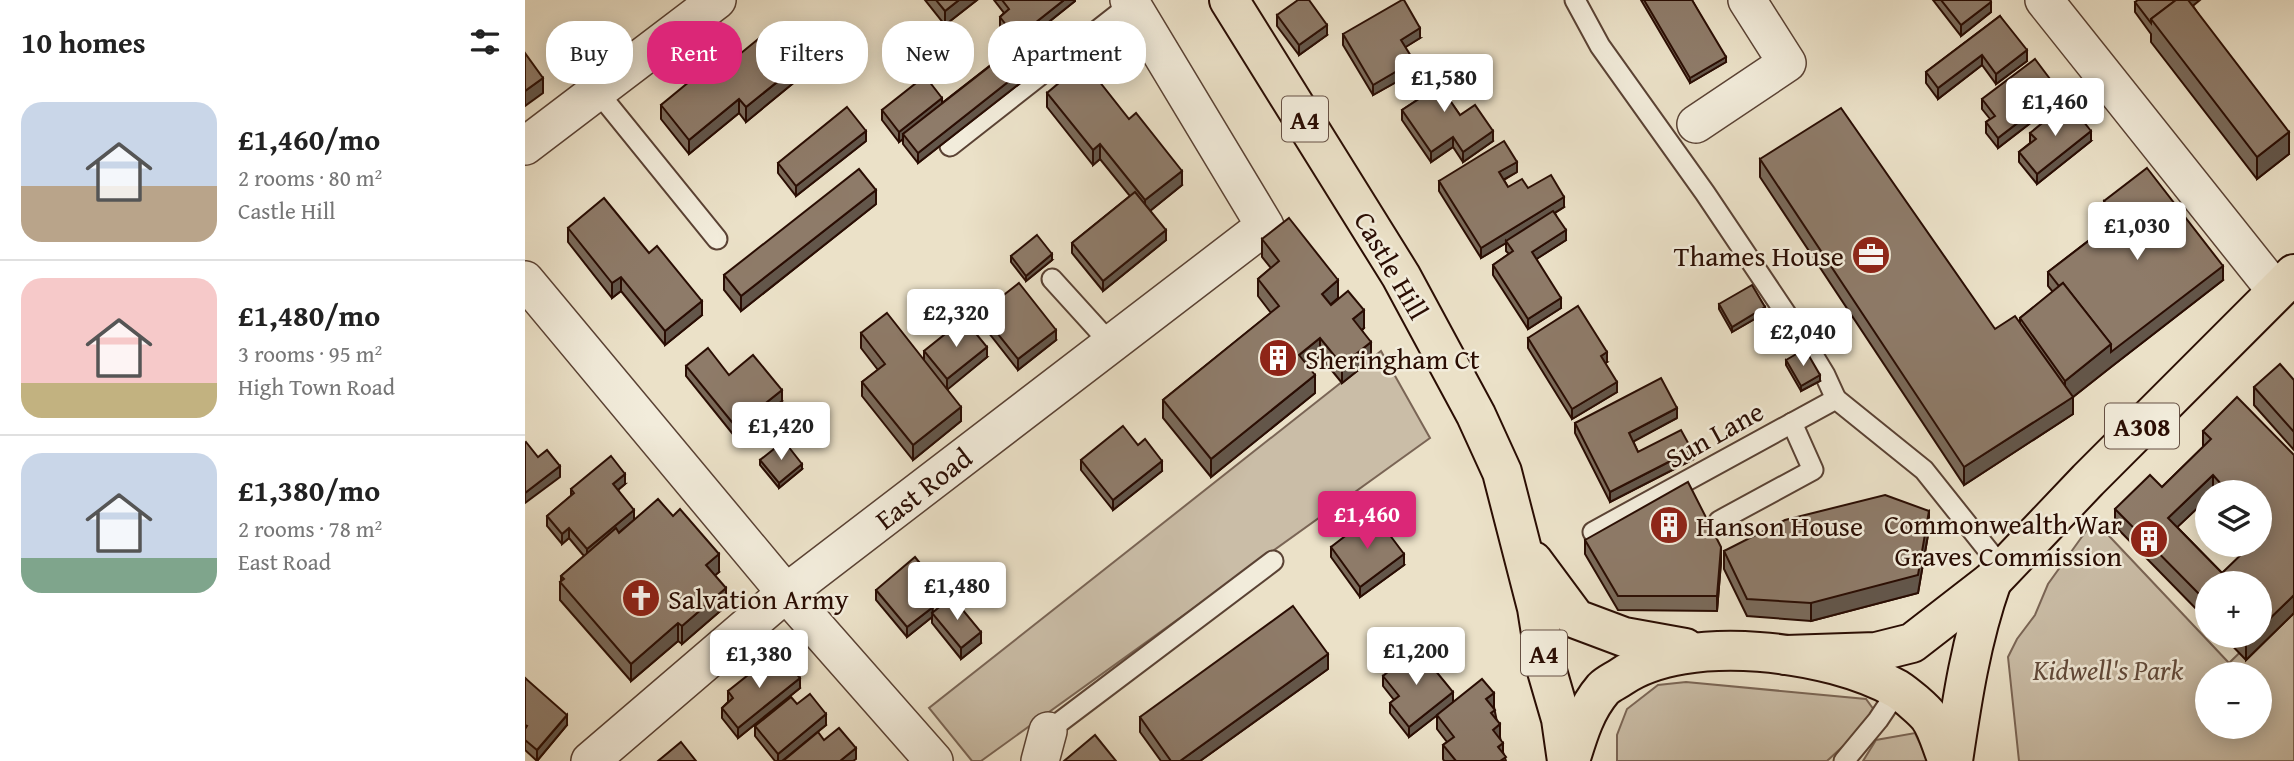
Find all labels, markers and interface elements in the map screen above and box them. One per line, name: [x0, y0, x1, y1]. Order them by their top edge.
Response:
text: 10 homes: [21, 20, 146, 64]
chip: Buy: [546, 21, 633, 84]
chip: Rent: [647, 21, 742, 84]
chip: Filters: [756, 21, 868, 84]
chip: New: [882, 21, 974, 84]
chip: Apartment: [988, 21, 1146, 84]
icon: filters: [466, 23, 504, 61]
pin: £1,580: [1387, 54, 1501, 114]
text: £1,580: [1411, 60, 1477, 93]
pin: £1,460: [1998, 78, 2112, 138]
text: £1,460: [2022, 84, 2088, 117]
road number: A4: [1282, 96, 1328, 142]
text: £1,460/mo: [238, 117, 380, 161]
icon: home: [77, 130, 161, 214]
text: 2 rooms · 80 m²: [238, 161, 382, 194]
text: Castle Hill: [238, 194, 336, 227]
pin: £1,030: [2080, 202, 2194, 262]
street label: Castle Hill: [1345, 203, 1440, 327]
text: £1,030: [2104, 208, 2170, 241]
office icon: Thames House: [1850, 234, 1892, 276]
place label: Thames House: [1674, 235, 1844, 276]
pin: £2,320: [899, 290, 1013, 349]
text: £1,480/mo: [238, 293, 380, 337]
text: £2,320: [923, 295, 989, 328]
icon: home: [77, 306, 161, 390]
pin: £2,040: [1746, 308, 1860, 368]
text: £2,040: [1770, 314, 1836, 347]
text: 3 rooms · 95 m²: [238, 337, 382, 370]
building icon: Sheringham Ct: [1257, 337, 1299, 379]
place label: Sheringham Ct: [1305, 338, 1480, 379]
text: High Town Road: [238, 370, 395, 403]
street label: Sun Lane: [1658, 390, 1770, 478]
pin: £1,420: [724, 402, 838, 462]
road number: A308: [2105, 404, 2179, 448]
text: £1,420: [748, 408, 814, 441]
street label: East Road: [866, 437, 980, 539]
text: £1,380/mo: [238, 468, 380, 512]
map controls: [2195, 480, 2272, 739]
button: layers: [2195, 480, 2272, 557]
icon: home: [77, 481, 161, 565]
pin: £1,460: [1310, 491, 1424, 551]
text: £1,460: [1334, 497, 1400, 530]
place label: Commonwealth War Graves Commission: [1884, 503, 2122, 576]
building icon: Hanson House: [1648, 504, 1690, 546]
place label: Hanson House: [1696, 505, 1863, 546]
text: 2 rooms · 78 m²: [238, 512, 382, 545]
building icon: Commonwealth War Graves Commission: [2128, 518, 2170, 560]
text: East Road: [238, 545, 331, 578]
pin: £1,480: [900, 562, 1014, 622]
text: £1,480: [924, 568, 990, 601]
button: +: [2195, 571, 2272, 648]
church icon: Salvation Army: [620, 577, 662, 619]
place label: Salvation Army: [668, 578, 849, 619]
pin: £1,200: [1359, 628, 1473, 687]
pin: £1,380: [702, 630, 816, 690]
road number: A4: [1521, 631, 1567, 676]
text: £1,200: [1383, 633, 1449, 666]
text: £1,380: [726, 636, 792, 669]
park label: Kidwell's Park: [2032, 649, 2184, 690]
button: −: [2195, 662, 2272, 739]

